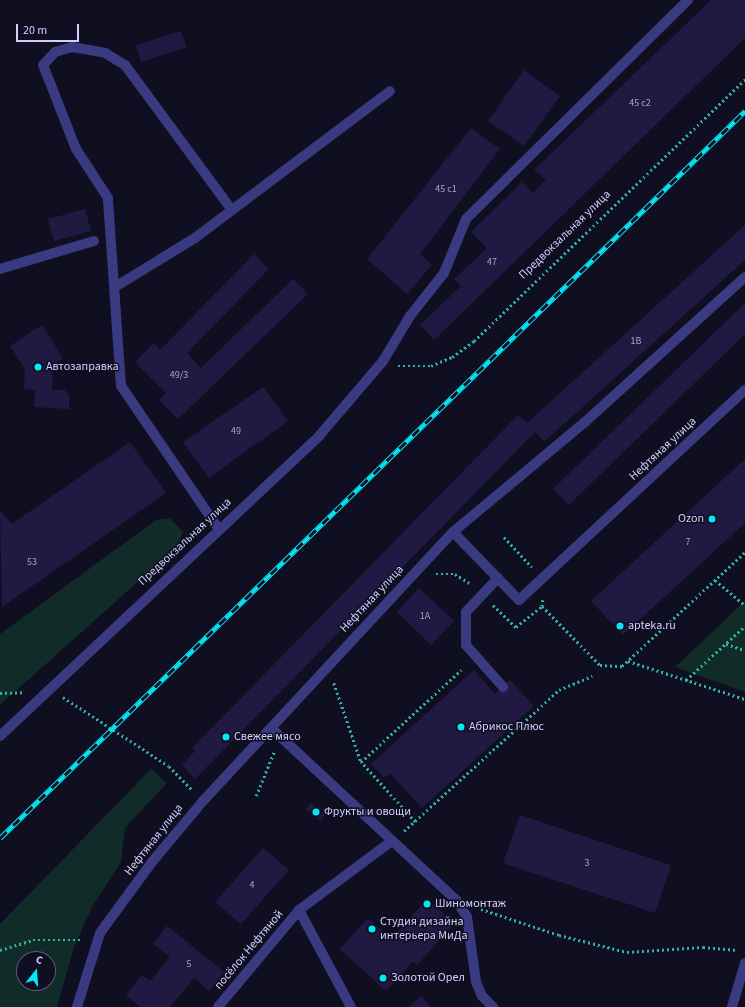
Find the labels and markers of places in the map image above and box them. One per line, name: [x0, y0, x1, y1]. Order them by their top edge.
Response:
place label: Автозаправка: [46, 360, 119, 374]
marker: Автозаправка: [33, 362, 43, 372]
place label: Ozon: [678, 512, 704, 526]
marker: Ozon: [707, 514, 717, 524]
place label: apteka.ru: [628, 619, 676, 633]
marker: apteka.ru: [615, 621, 625, 631]
place label: Абрикос Плюс: [469, 720, 544, 734]
marker: Абрикос Плюс: [456, 722, 466, 732]
place label: Свежее мясо: [234, 730, 301, 744]
marker: Свежее мясо: [221, 732, 231, 742]
place label: Фрукты и овощи: [324, 805, 411, 819]
marker: Фрукты и овощи: [311, 807, 321, 817]
place label: Шиномонтаж: [435, 897, 506, 911]
marker: Шиномонтаж: [422, 899, 432, 909]
place label: Студия дизайна интерьера МиДа: [380, 915, 468, 943]
marker: Студия дизайна интерьера МиДа: [367, 924, 377, 934]
place label: Золотой Орел: [391, 971, 465, 985]
marker: Золотой Орел: [378, 973, 388, 983]

